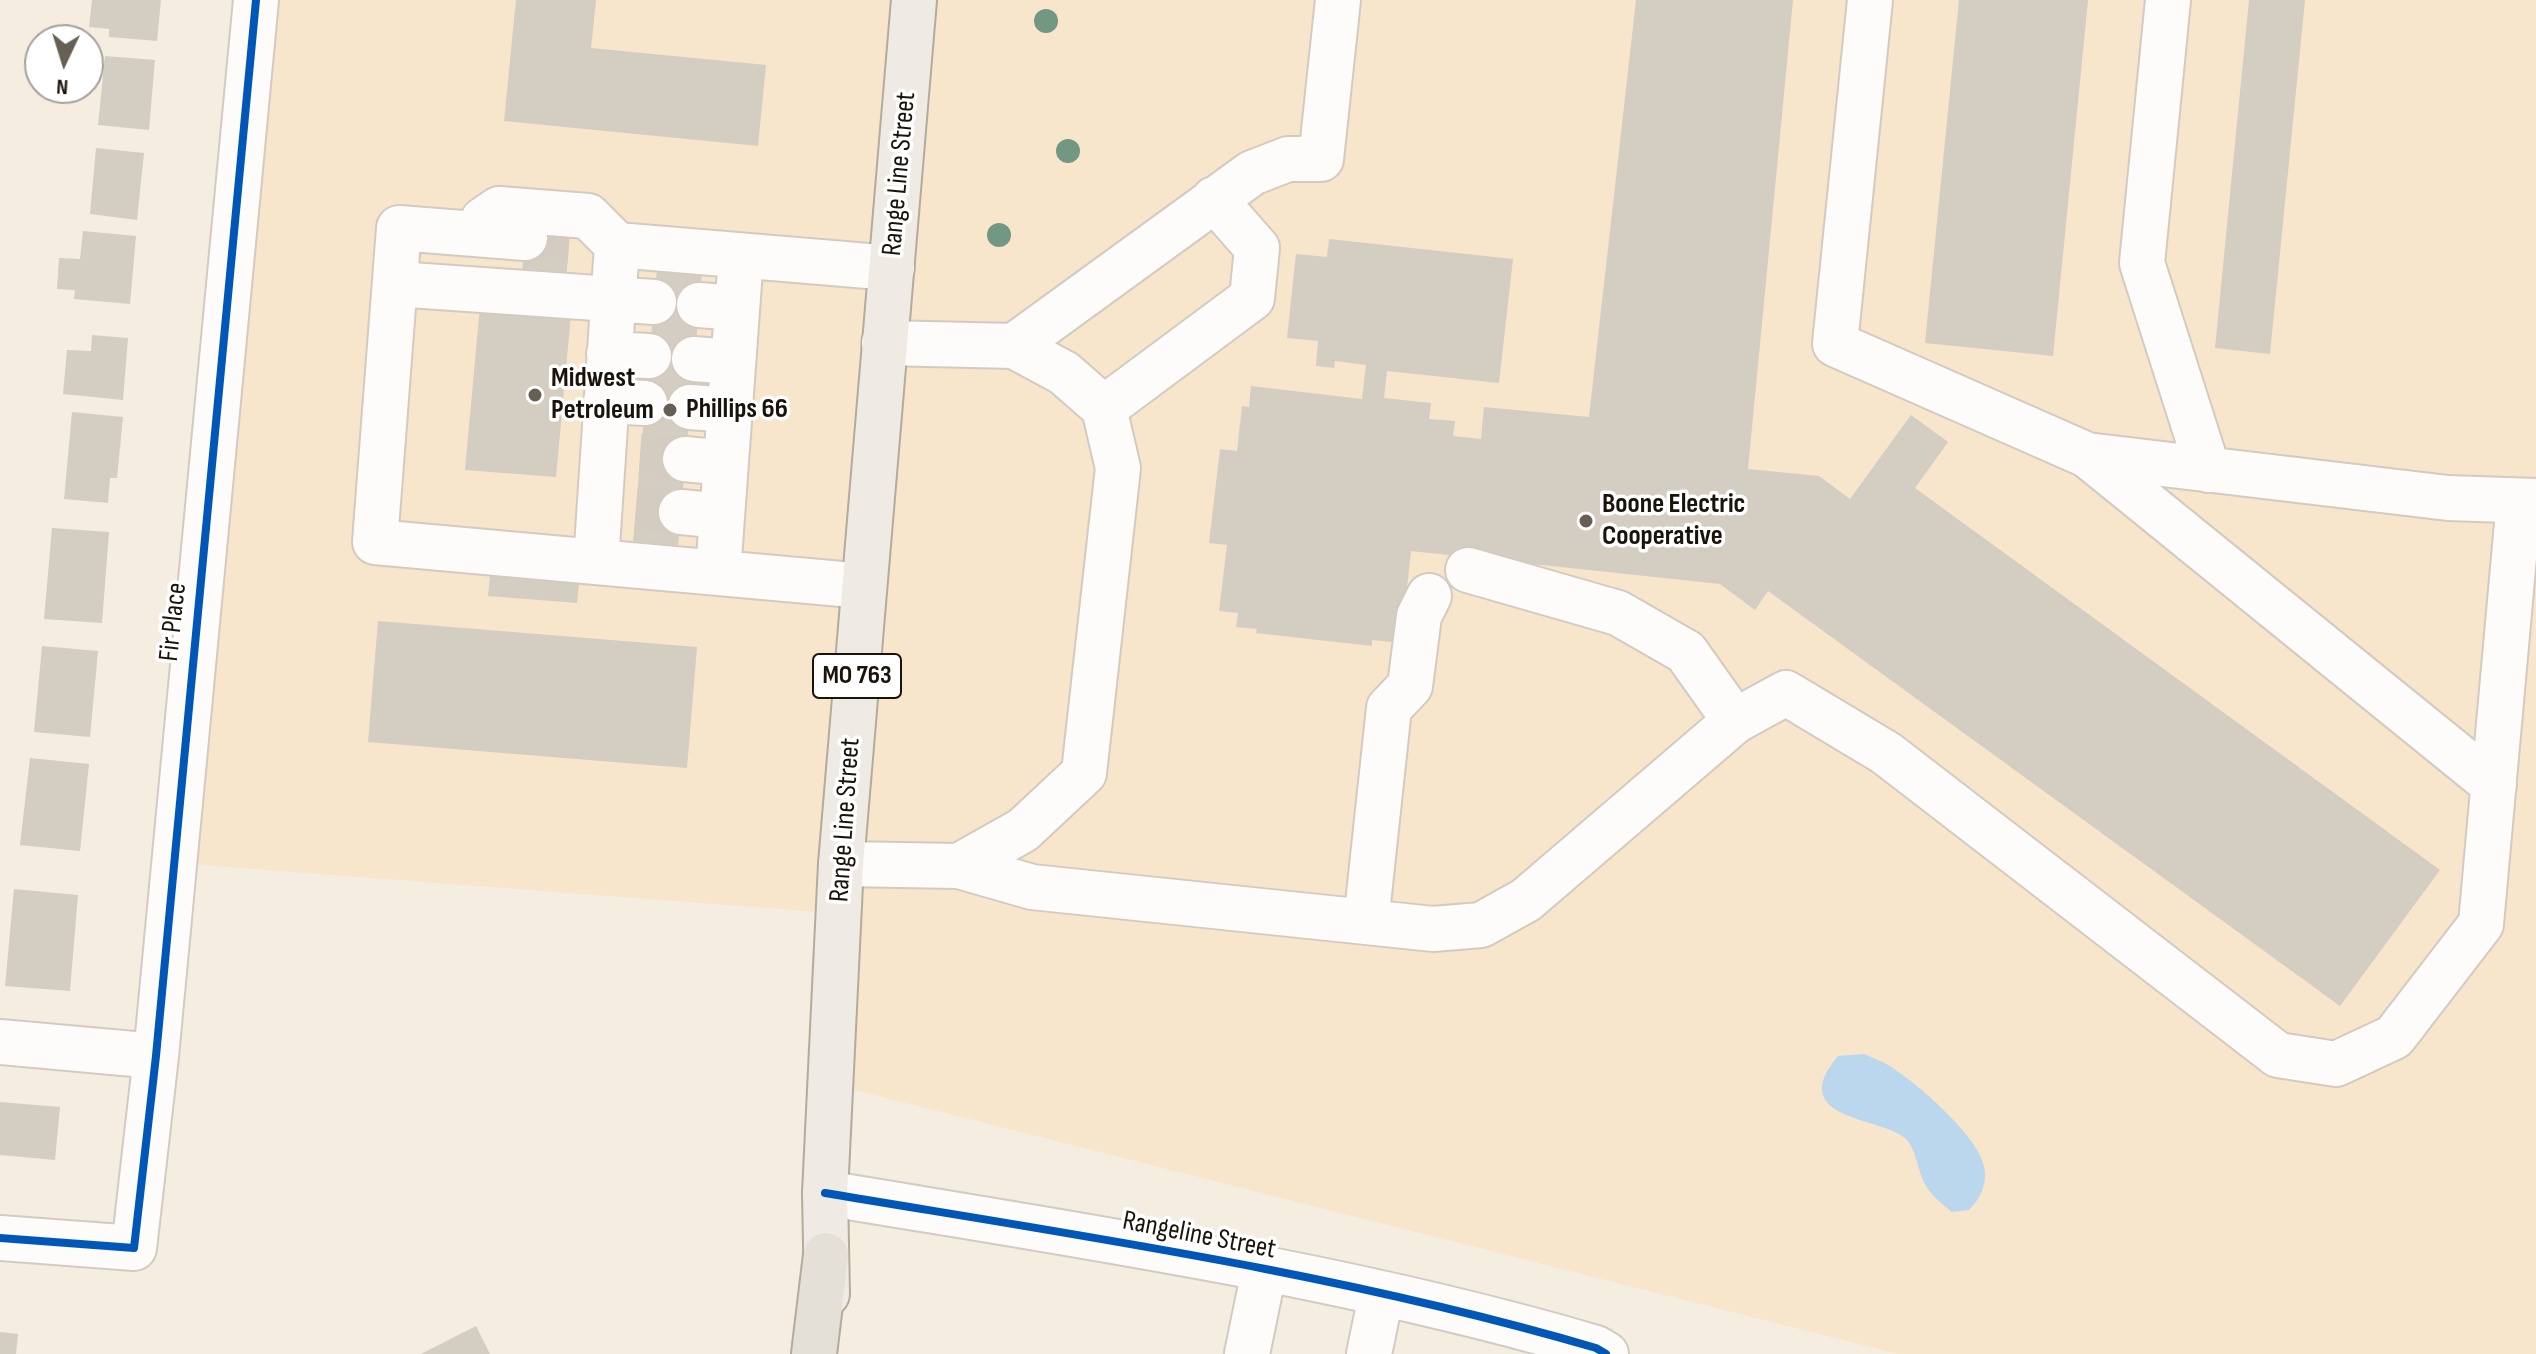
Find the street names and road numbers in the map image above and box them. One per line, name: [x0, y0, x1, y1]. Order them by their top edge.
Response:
street label: Range Line Street: [876, 91, 924, 257]
street label: Fir Place: [153, 581, 195, 663]
road number: MO 763: [813, 654, 901, 698]
street label: Range Line Street: [824, 737, 868, 903]
street label: Rangeline Street: [1120, 1205, 1278, 1267]

